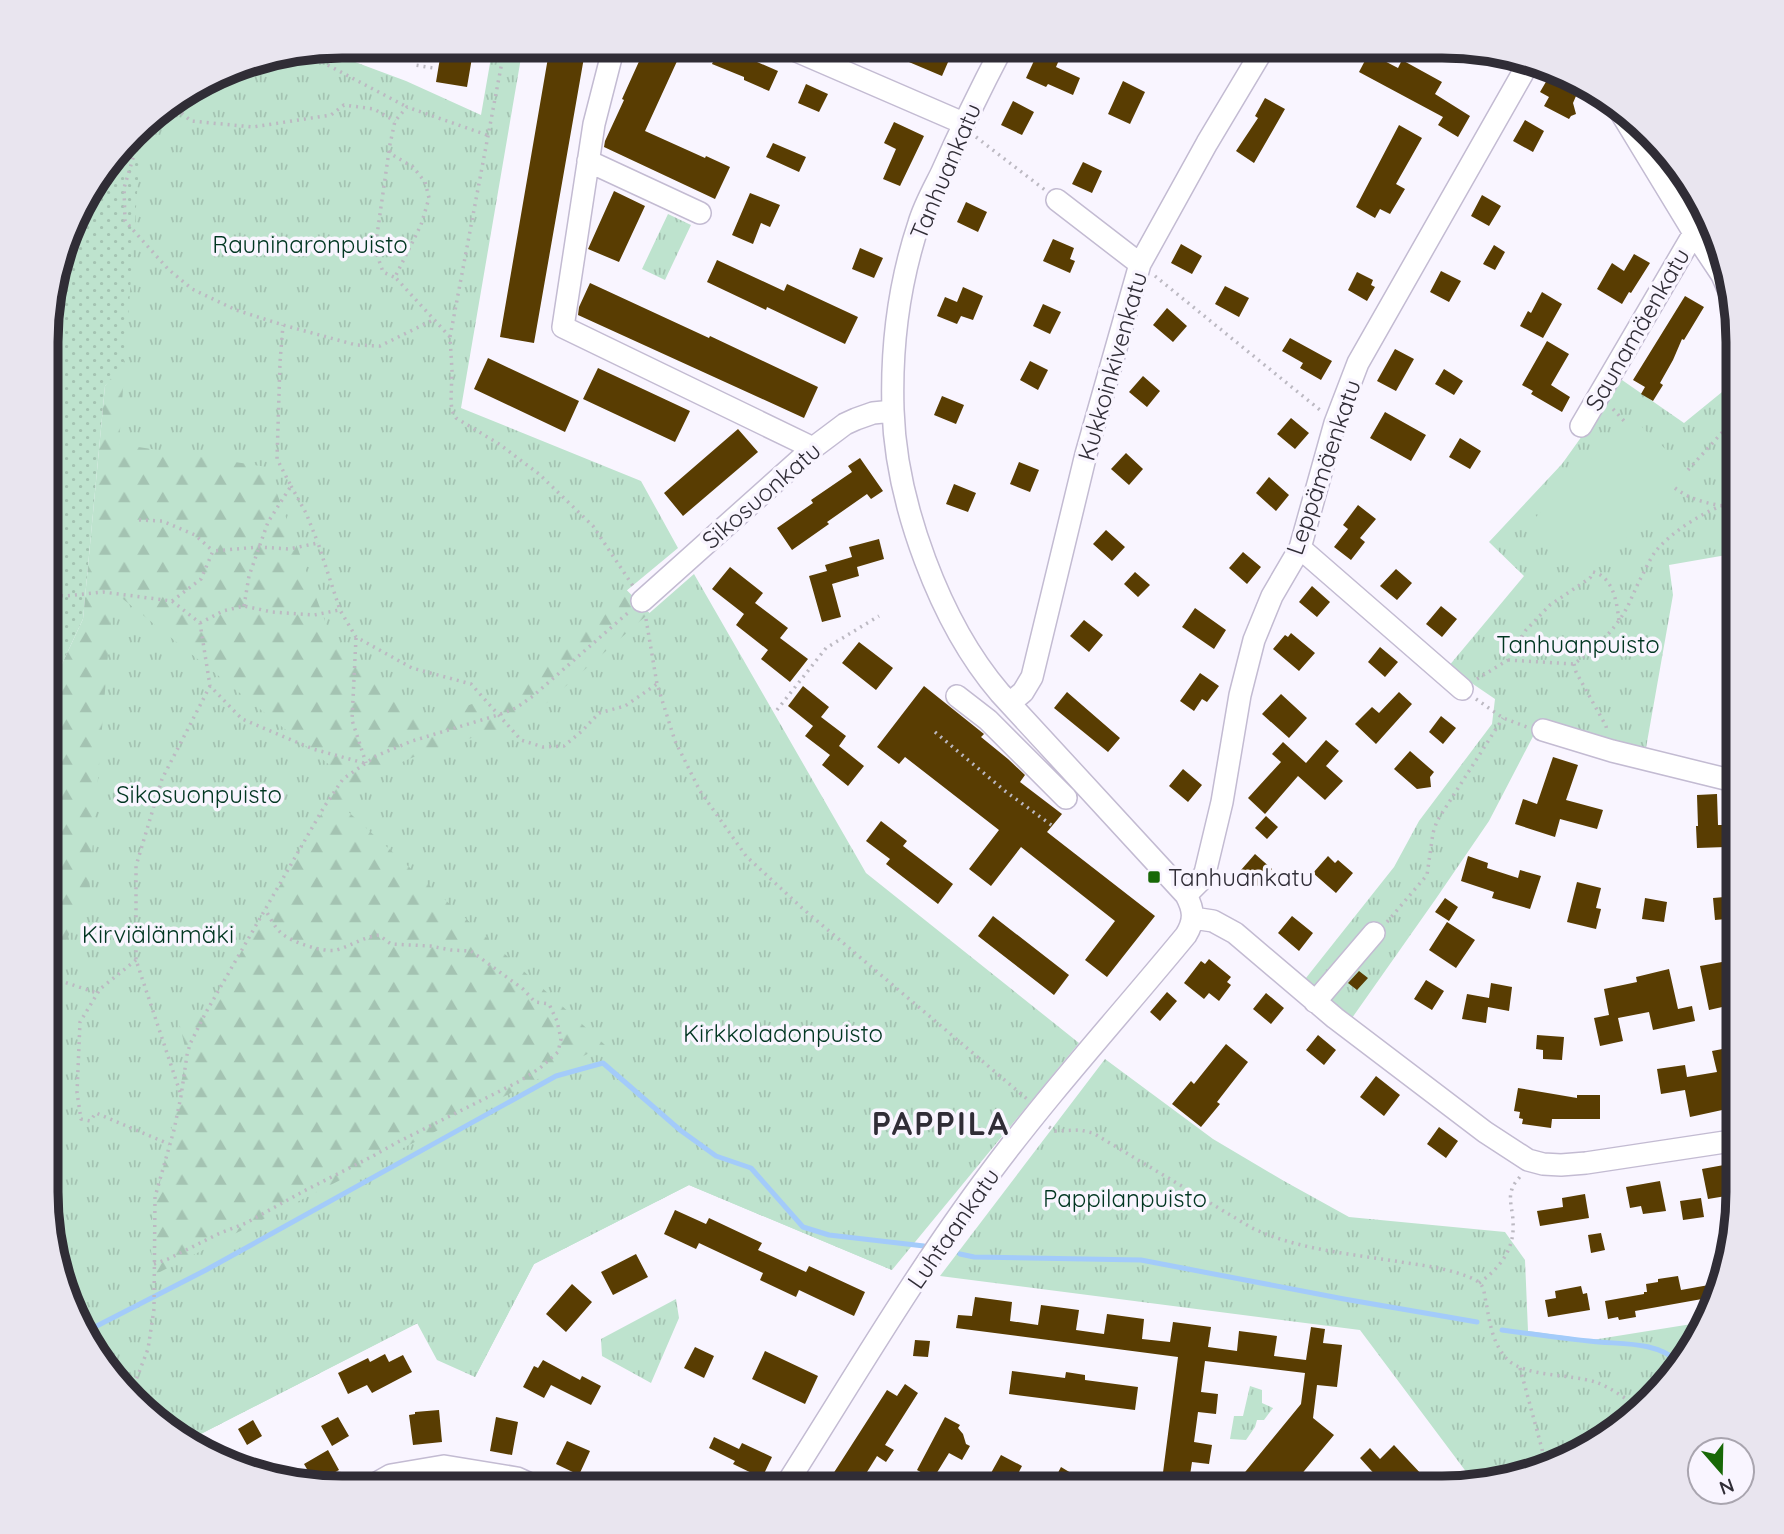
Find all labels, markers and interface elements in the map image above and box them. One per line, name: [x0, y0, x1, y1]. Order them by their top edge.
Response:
street label: Tanhuankatu: [903, 98, 987, 244]
park label: Rauninaronpuisto: [212, 229, 408, 259]
street label: Saunamäenkatu: [1578, 242, 1696, 416]
street label: Kukkoinkivenkatu: [1071, 268, 1153, 464]
street label: Leppämäenkatu: [1279, 376, 1367, 558]
street label: Sikosuonkatu: [695, 435, 827, 555]
park label: Tanhuanpuisto: [1496, 629, 1660, 659]
park label: Sikosuonpuisto: [116, 779, 282, 809]
place label: Tanhuankatu: [1168, 862, 1313, 892]
marker: Tanhuankatu: [1146, 869, 1162, 885]
park label: Kirviälänmäki: [82, 919, 234, 949]
park label: Kirkkoladonpuisto: [683, 1018, 883, 1048]
district label: PAPPILA: [872, 1103, 1010, 1143]
street label: Luhtaankatu: [900, 1162, 1006, 1294]
park label: Pappilanpuisto: [1043, 1183, 1207, 1213]
north arrow: [1686, 1436, 1756, 1506]
text: N: [1716, 1473, 1737, 1501]

